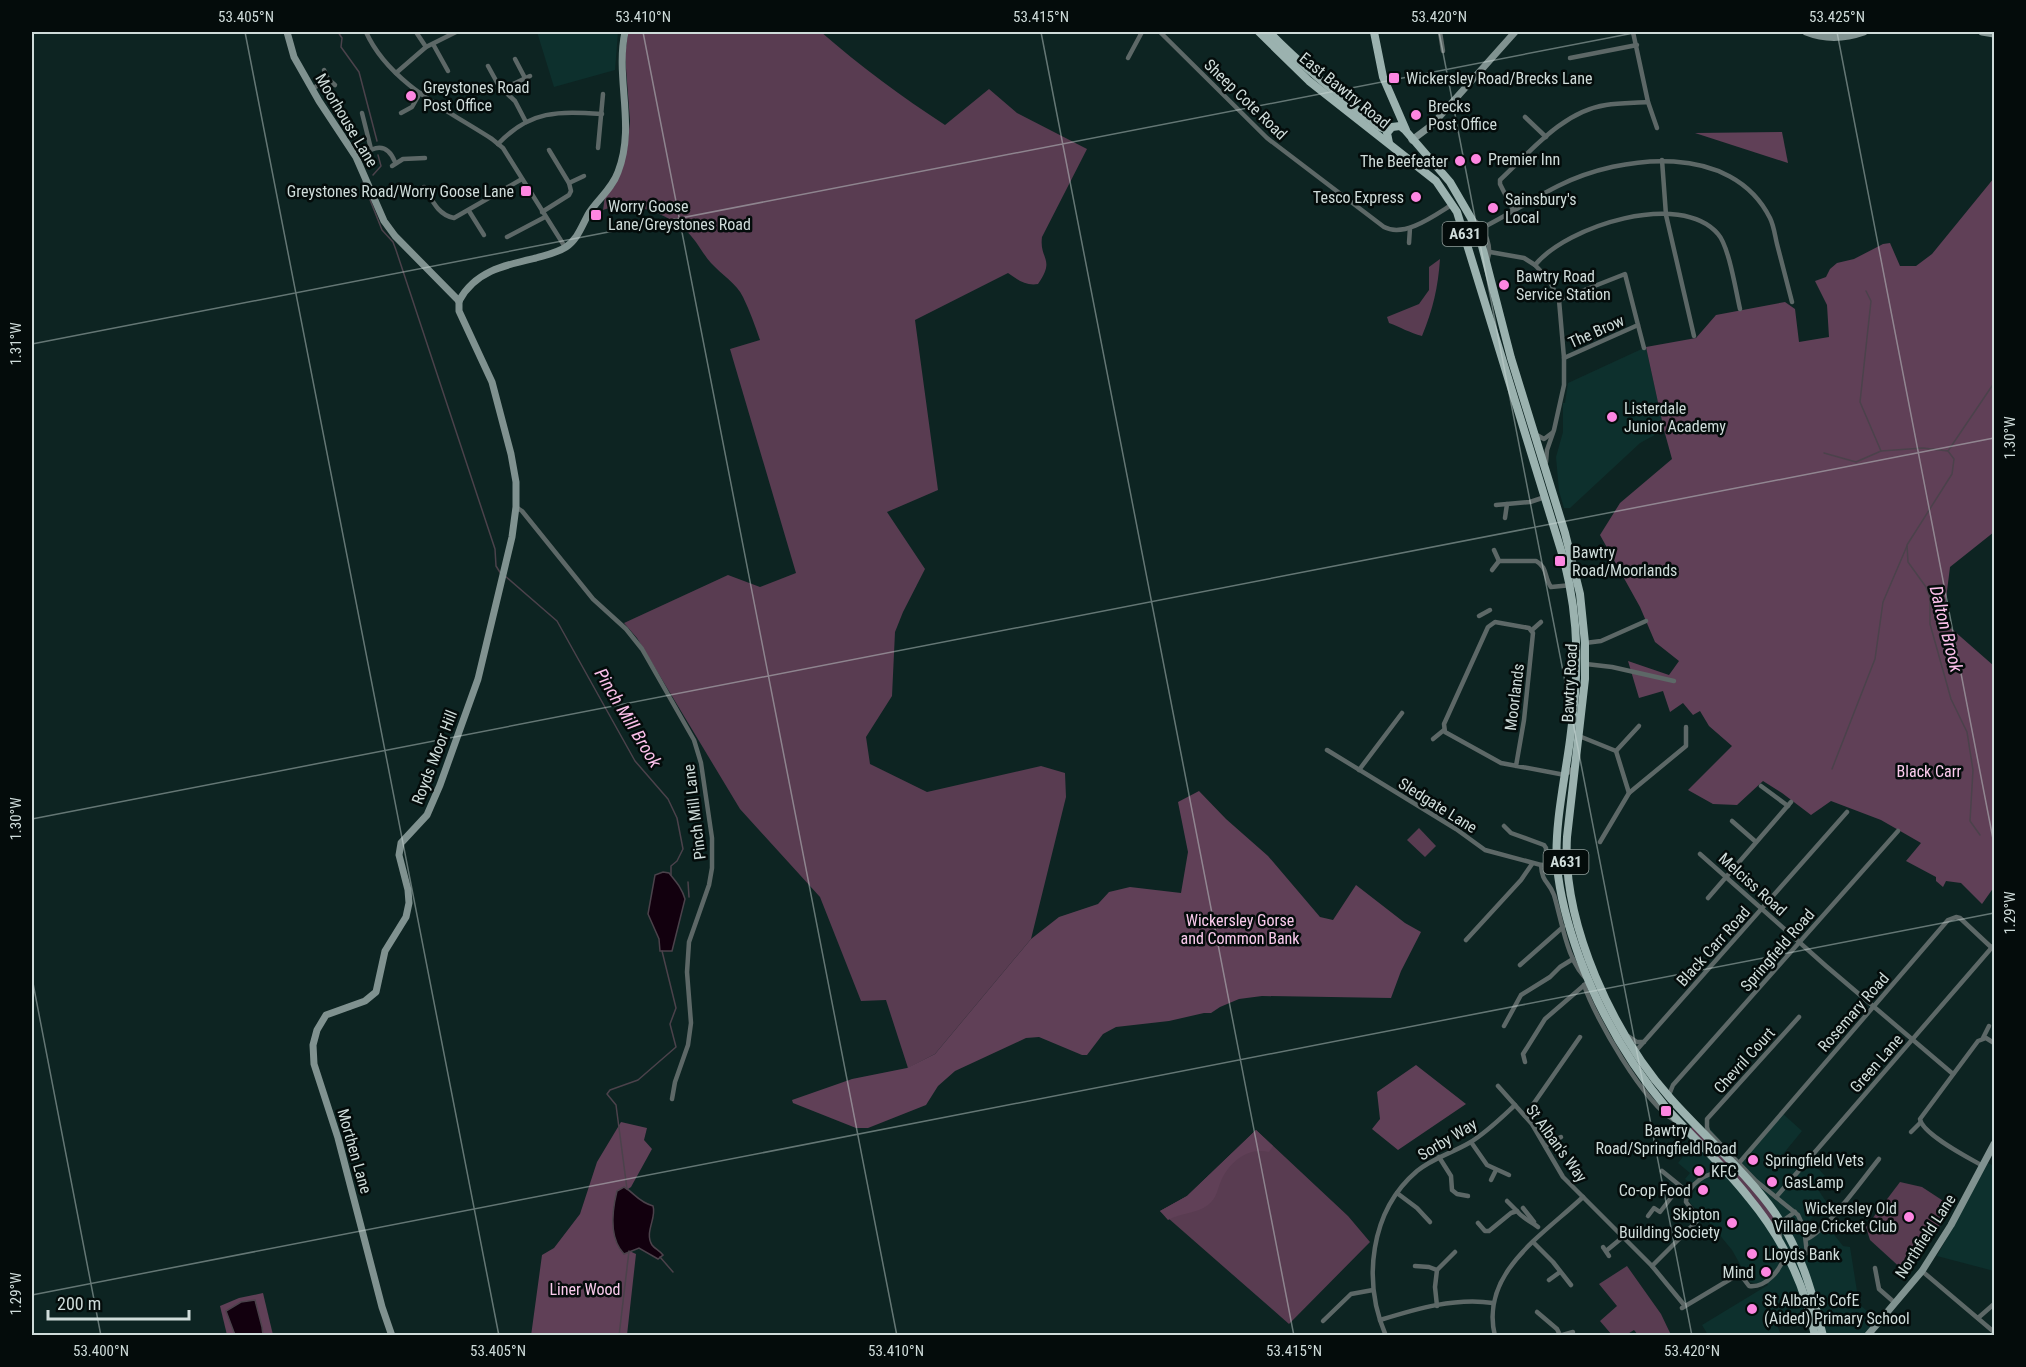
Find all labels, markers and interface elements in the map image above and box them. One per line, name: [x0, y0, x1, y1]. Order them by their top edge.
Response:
text: 53.405°N: [218, 8, 274, 26]
text: 53.410°N: [615, 8, 671, 26]
text: 53.415°N: [1013, 8, 1069, 26]
text: 53.420°N: [1411, 8, 1467, 26]
text: 53.425°N: [1809, 8, 1865, 26]
street label: East Bawtry Road: [1296, 48, 1394, 132]
street label: Sheep Cote Road: [1200, 55, 1291, 144]
place label: Wickersley Road/Brecks Lane: [1406, 69, 1593, 88]
street label: Moorhouse Lane: [311, 70, 382, 170]
marker: Wickersley Road/Brecks Lane: [1387, 71, 1401, 85]
place label: Greystones Road Post Office: [423, 78, 530, 115]
marker: Greystones Road Post Office: [404, 89, 418, 103]
place label: Brecks Post Office: [1428, 97, 1497, 134]
marker: Brecks Post Office: [1409, 108, 1423, 122]
place label: Premier Inn: [1488, 150, 1560, 169]
place label: The Beefeater: [1360, 152, 1448, 171]
marker: Premier Inn: [1469, 152, 1483, 166]
marker: The Beefeater: [1453, 154, 1467, 168]
place label: Greystones Road/Worry Goose Lane: [287, 182, 514, 201]
marker: Greystones Road/Worry Goose Lane: [519, 184, 533, 198]
place label: Tesco Express: [1313, 188, 1404, 207]
marker: Tesco Express: [1409, 190, 1423, 204]
place label: Sainsbury's Local: [1505, 190, 1577, 227]
place label: Worry Goose Lane/Greystones Road: [608, 197, 751, 234]
marker: Sainsbury's Local: [1486, 201, 1500, 215]
marker: Worry Goose Lane/Greystones Road: [589, 208, 603, 222]
road number: A631: [1442, 222, 1488, 246]
place label: Bawtry Road Service Station: [1516, 267, 1611, 304]
marker: Bawtry Road Service Station: [1497, 278, 1511, 292]
street label: The Brow: [1565, 311, 1627, 352]
text: 1.31°W: [7, 322, 25, 366]
place label: Listerdale Junior Academy: [1624, 399, 1726, 436]
marker: Listerdale Junior Academy: [1605, 410, 1619, 424]
text: 1.30°W: [2001, 416, 2019, 460]
place label: Bawtry Road/Moorlands: [1572, 543, 1677, 580]
marker: Bawtry Road/Moorlands: [1553, 554, 1567, 568]
water label: Dalton Brook: [1926, 583, 1968, 676]
street label: Bawtry Road: [1558, 643, 1581, 723]
street label: Moorlands: [1501, 662, 1528, 732]
water label: Pinch Mill Brook: [591, 664, 667, 772]
street label: Royds Moor Hill: [408, 707, 461, 807]
park label: Black Carr: [1897, 762, 1962, 781]
street label: Pinch Mill Lane: [679, 763, 710, 861]
street label: Sledgate Lane: [1395, 774, 1481, 837]
text: 1.30°W: [7, 797, 25, 841]
street label: Melciss Road: [1715, 849, 1791, 920]
road number: A631: [1544, 850, 1588, 874]
text: 1.29°W: [2001, 891, 2019, 935]
street label: Black Carr Road: [1673, 903, 1754, 990]
street label: Springfield Road: [1736, 905, 1818, 995]
park label: Wickersley Gorse and Common Bank: [1180, 911, 1300, 948]
street label: Rosemary Road: [1814, 969, 1893, 1056]
street label: Chevril Court: [1710, 1023, 1779, 1097]
street label: Green Lane: [1846, 1030, 1907, 1096]
street label: St Alban's Way: [1522, 1101, 1591, 1186]
marker: Bawtry Road/Springfield Road: [1659, 1104, 1673, 1118]
street label: Morthen Lane: [333, 1107, 376, 1196]
street label: Sorby Way: [1414, 1114, 1481, 1164]
place label: Bawtry Road/Springfield Road: [1595, 1121, 1737, 1158]
place label: Springfield Vets: [1765, 1151, 1864, 1170]
marker: Springfield Vets: [1746, 1153, 1760, 1167]
place label: KFC: [1711, 1162, 1737, 1181]
marker: KFC: [1692, 1164, 1706, 1178]
place label: GasLamp: [1784, 1173, 1844, 1192]
marker: GasLamp: [1765, 1175, 1779, 1189]
place label: Co-op Food: [1619, 1181, 1691, 1200]
marker: Co-op Food: [1696, 1183, 1710, 1197]
street label: Northfield Lane: [1891, 1190, 1960, 1282]
place label: Wickersley Old Village Cricket Club: [1774, 1199, 1897, 1236]
place label: Skipton Building Society: [1619, 1205, 1720, 1242]
marker: Wickersley Old Village Cricket Club: [1902, 1210, 1916, 1224]
marker: Skipton Building Society: [1725, 1216, 1739, 1230]
place label: Lloyds Bank: [1764, 1245, 1841, 1264]
marker: Lloyds Bank: [1745, 1247, 1759, 1261]
place label: Mind: [1723, 1263, 1754, 1282]
marker: Mind: [1759, 1265, 1773, 1279]
text: 1.29°W: [7, 1272, 25, 1316]
park label: Liner Wood: [549, 1280, 621, 1299]
scale bar: [48, 1283, 189, 1321]
place label: St Alban's CofE (Aided) Primary School: [1764, 1291, 1910, 1328]
text: 200 m: [57, 1293, 101, 1314]
marker: St Alban's CofE (Aided) Primary School: [1745, 1302, 1759, 1316]
text: 53.400°N: [73, 1342, 129, 1360]
text: 53.405°N: [470, 1342, 526, 1360]
text: 53.410°N: [868, 1342, 924, 1360]
text: 53.415°N: [1266, 1342, 1322, 1360]
text: 53.420°N: [1664, 1342, 1720, 1360]

